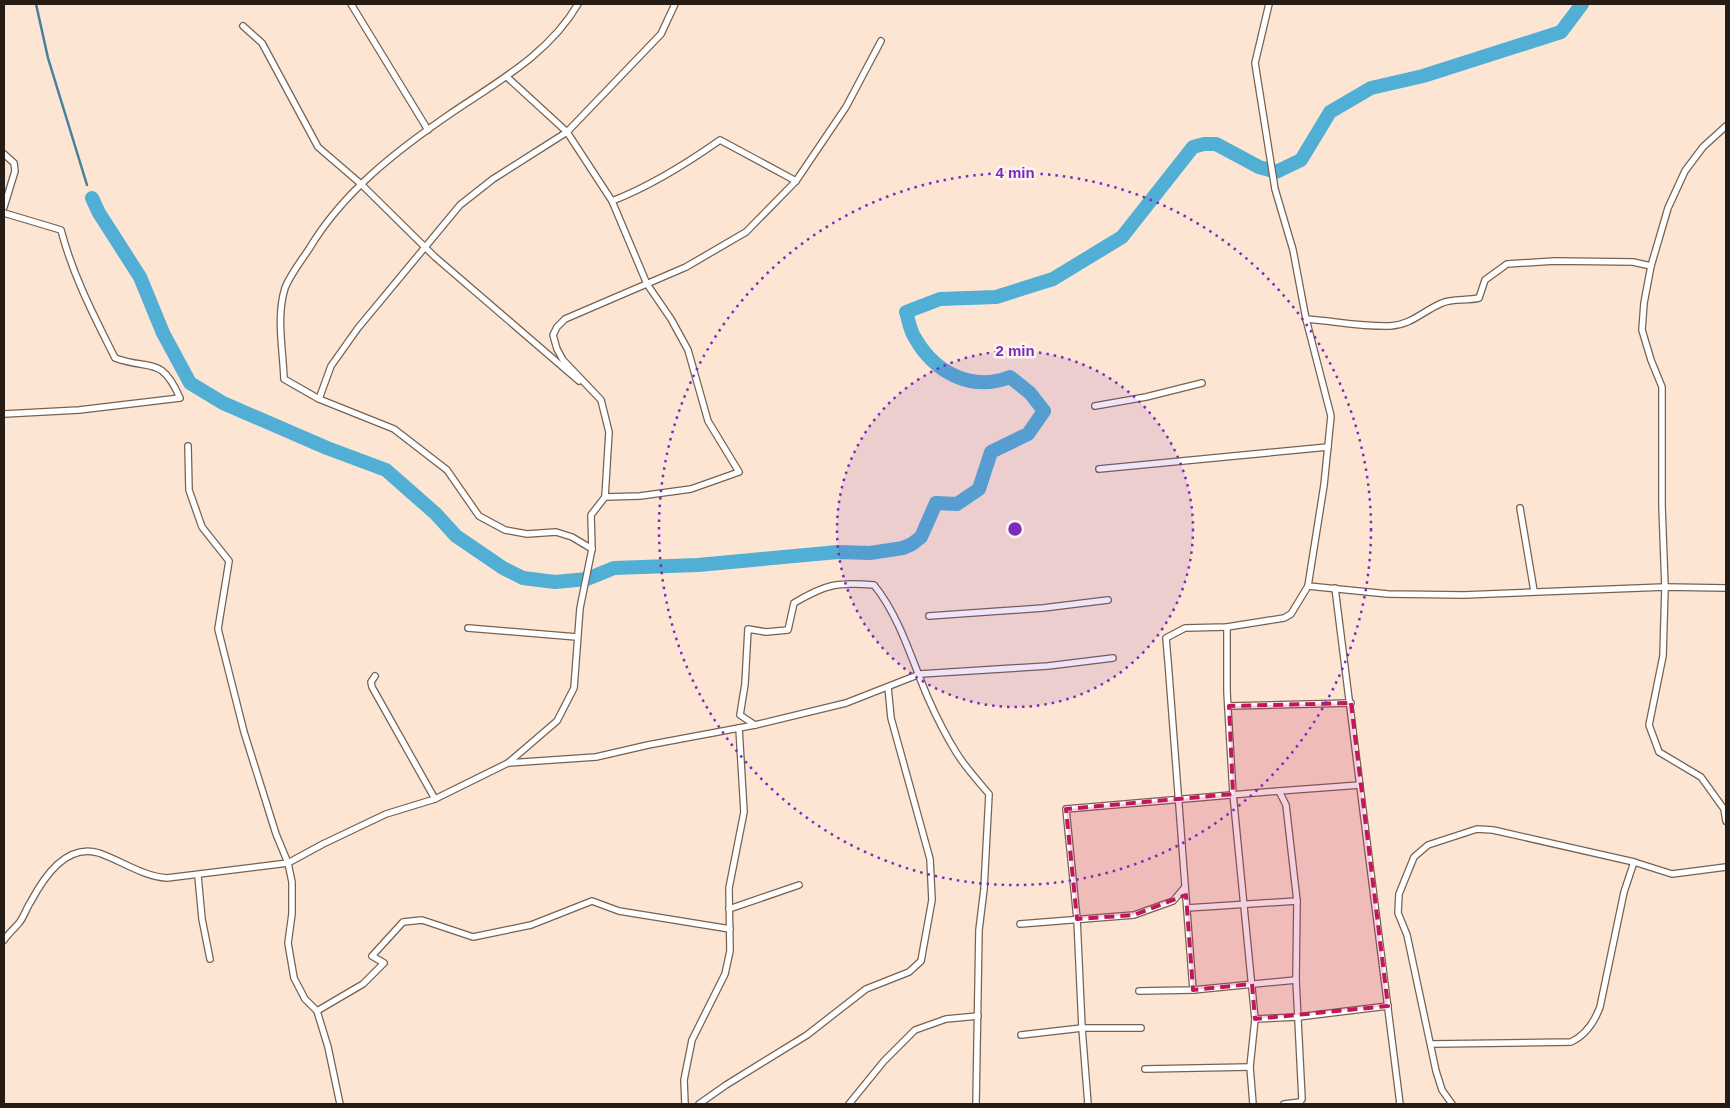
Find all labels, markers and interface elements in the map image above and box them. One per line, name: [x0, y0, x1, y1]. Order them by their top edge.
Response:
text: 4 min: [995, 164, 1035, 181]
text: 2 min: [995, 342, 1035, 359]
centre of rings: [1006, 520, 1024, 538]

